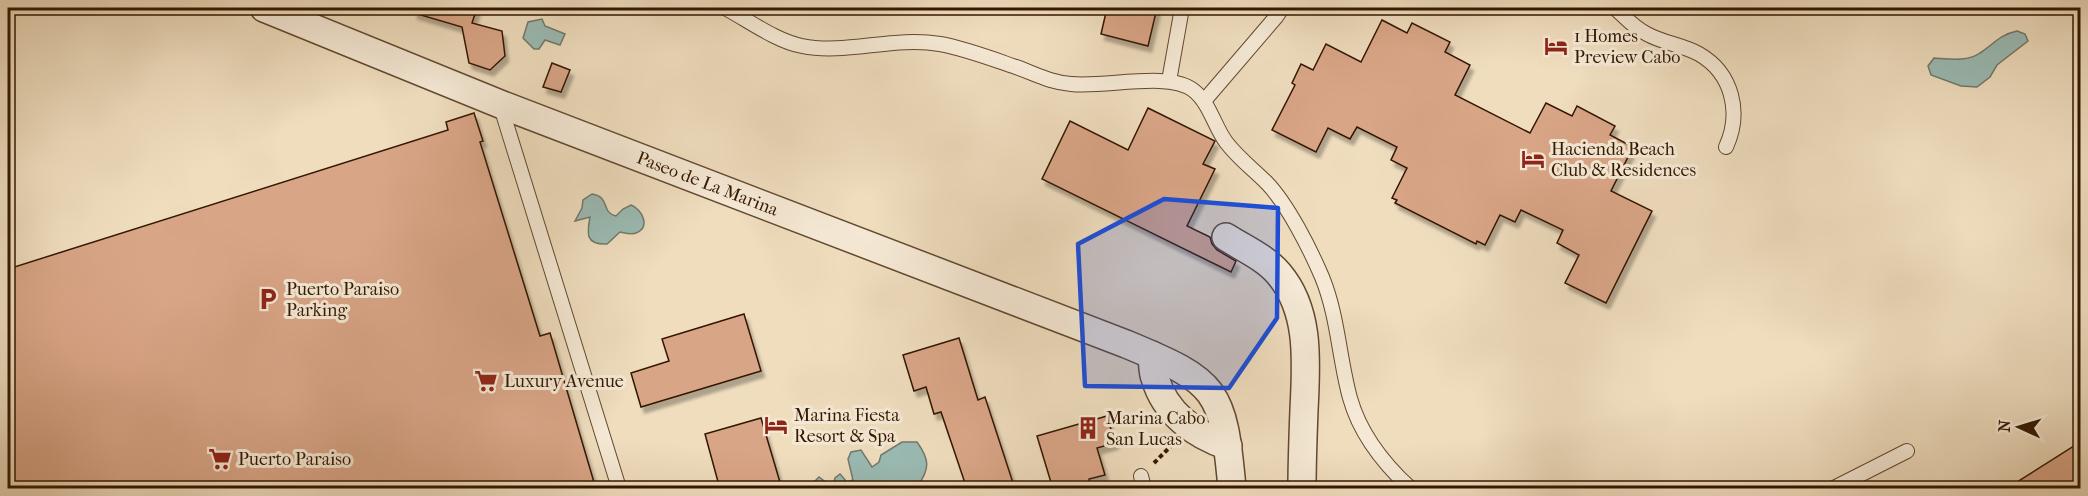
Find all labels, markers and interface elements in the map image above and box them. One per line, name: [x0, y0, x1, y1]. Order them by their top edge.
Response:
place label: 1 Homes Preview Cabo: [1574, 26, 1680, 68]
hotel icon: 1 Homes Preview Cabo: [1543, 33, 1569, 59]
place label: Hacienda Beach Club & Residences: [1551, 139, 1696, 181]
hotel icon: Hacienda Beach Club & Residences: [1520, 146, 1546, 172]
street label: Paseo de La Marina: [634, 147, 782, 221]
place label: Puerto Paraiso Parking: [286, 279, 399, 321]
parking icon: Puerto Paraiso Parking: [255, 286, 281, 312]
supermarket icon: Luxury Avenue: [473, 368, 499, 394]
place label: Luxury Avenue: [504, 371, 624, 392]
north arrow: [1989, 397, 2049, 457]
place label: Marina Fiesta Resort & Spa: [794, 405, 900, 447]
place label: Marina Cabo San Lucas: [1106, 408, 1205, 450]
hotel icon: Marina Fiesta Resort & Spa: [763, 412, 789, 438]
building icon: Marina Cabo San Lucas: [1075, 415, 1101, 441]
text: N: [1995, 418, 2014, 433]
supermarket icon: Puerto Paraiso: [207, 446, 233, 472]
place label: Puerto Paraiso: [238, 449, 351, 470]

